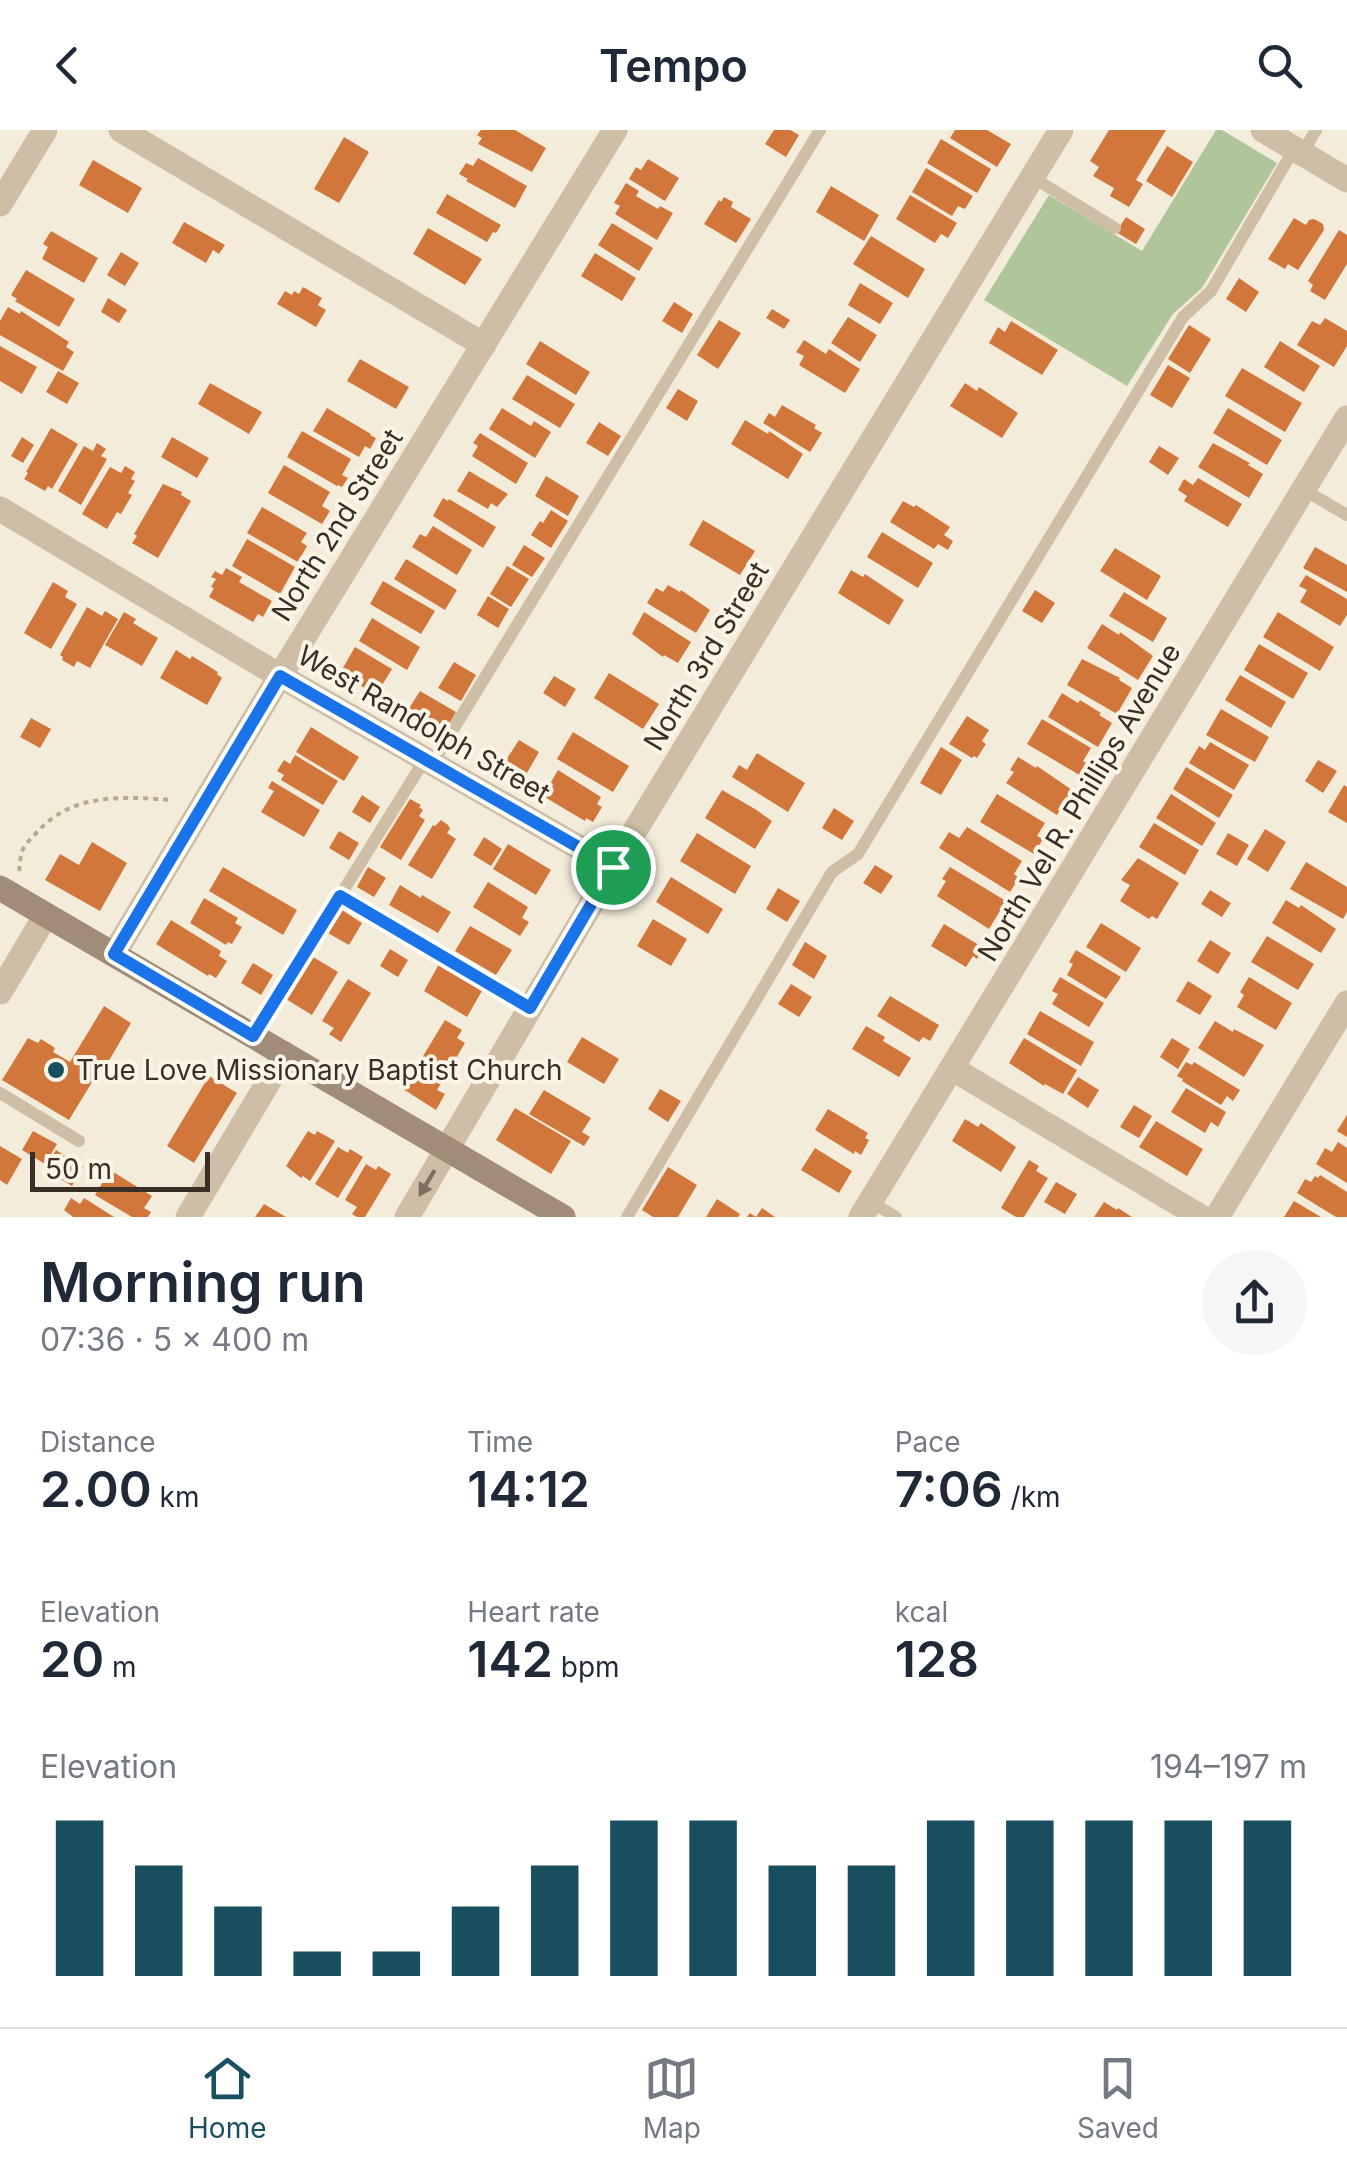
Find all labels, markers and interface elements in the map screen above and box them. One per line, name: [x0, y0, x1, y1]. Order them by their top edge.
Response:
icon: back: [40, 38, 95, 93]
text: Tempo: [599, 38, 748, 93]
icon: search: [1252, 38, 1307, 93]
street label: North 2nd Street: [264, 423, 410, 627]
street label: North 3rd Street: [636, 556, 776, 756]
street label: North Vel R. Phillips Avenue: [970, 637, 1188, 967]
street label: West Randolph Street: [292, 638, 556, 810]
pin: [571, 825, 656, 910]
icon: arrive: [586, 840, 641, 895]
place label: True Love Missionary Baptist Church: [76, 1053, 562, 1087]
marker: True Love Missionary Baptist Church: [45, 1059, 67, 1081]
scale bar: [30, 1147, 210, 1192]
text: 50 m: [45, 1152, 112, 1186]
one-way arrow: [419, 1169, 436, 1197]
text: Morning run: [40, 1249, 366, 1315]
button: share: [1202, 1250, 1307, 1355]
text: 07:36 · 5 × 400 m: [40, 1320, 309, 1359]
text: Distance: [40, 1425, 156, 1459]
text: Time: [467, 1425, 533, 1459]
text: Pace: [895, 1425, 961, 1459]
text: 2.00: [40, 1459, 152, 1519]
text: 14:12: [467, 1459, 590, 1519]
text: 7:06: [895, 1459, 1003, 1519]
text: km: [152, 1480, 199, 1514]
text: /km: [1003, 1480, 1061, 1514]
text: Elevation: [40, 1595, 160, 1629]
text: Heart rate: [467, 1595, 600, 1629]
text: kcal: [895, 1595, 948, 1629]
text: 20: [40, 1629, 104, 1689]
text: 142: [467, 1629, 553, 1689]
text: 128: [895, 1629, 979, 1689]
text: m: [104, 1650, 137, 1684]
text: bpm: [553, 1650, 620, 1684]
text: Elevation: [40, 1747, 177, 1786]
text: 194–197 m: [1150, 1747, 1307, 1786]
tab: Home: [188, 2051, 267, 2145]
tab: Map: [643, 2051, 701, 2145]
tab: Saved: [1077, 2051, 1159, 2145]

